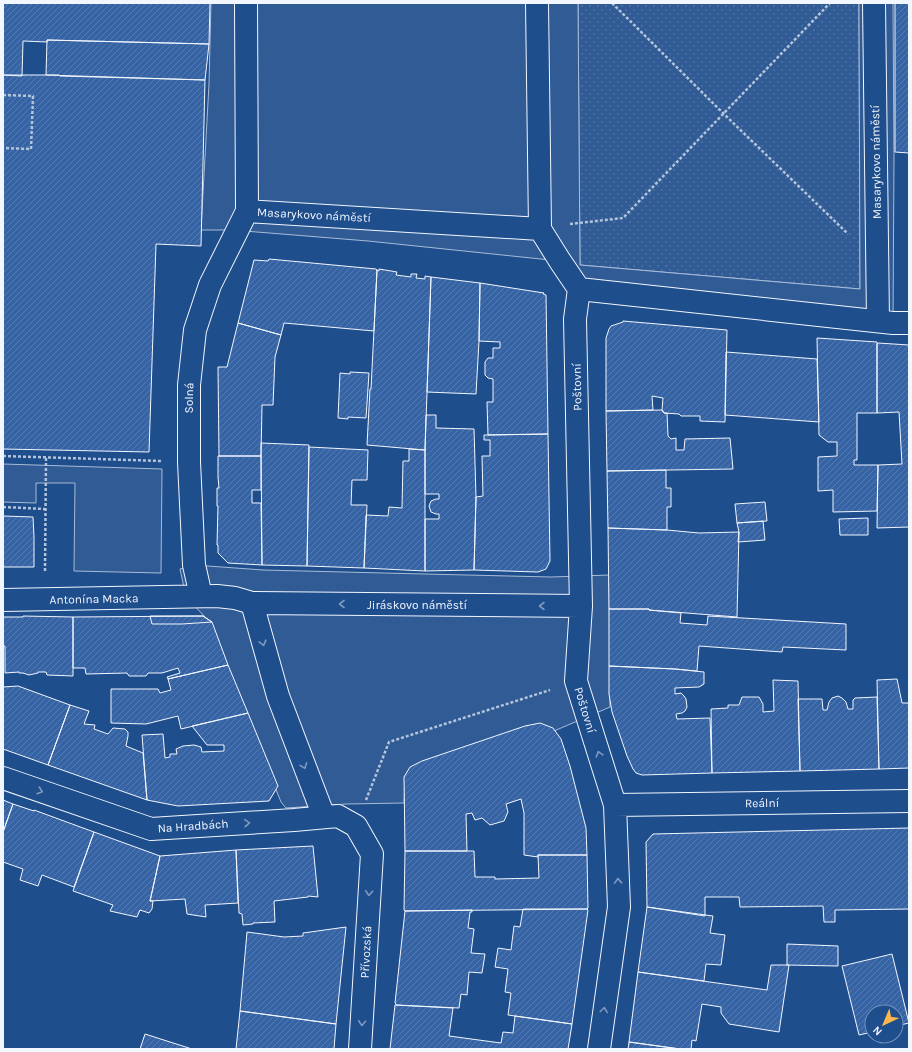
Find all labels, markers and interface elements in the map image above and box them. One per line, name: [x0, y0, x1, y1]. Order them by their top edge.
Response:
street label: Masarykovo náměstí: [868, 104, 884, 219]
street label: Masarykovo náměstí: [257, 205, 372, 225]
street label: Poštovní: [570, 363, 584, 411]
street label: Solná: [182, 382, 196, 414]
street label: Antonína Macka: [49, 591, 139, 607]
street label: Jiráskovo náměstí: [367, 598, 467, 612]
one-way arrow: [339, 600, 345, 608]
one-way arrow: [539, 602, 545, 610]
one-way arrow: [258, 639, 267, 646]
street label: Poštovní: [571, 685, 599, 735]
one-way arrow: [595, 750, 604, 757]
one-way arrow: [300, 762, 308, 769]
one-way arrow: [36, 786, 43, 794]
street label: Reální: [745, 796, 780, 810]
street label: Na Hradbách: [157, 817, 229, 835]
one-way arrow: [244, 818, 250, 827]
one-way arrow: [613, 878, 622, 884]
one-way arrow: [365, 890, 374, 896]
street label: Přívozská: [358, 925, 374, 979]
north arrow: [864, 1004, 904, 1044]
one-way arrow: [599, 1007, 608, 1013]
one-way arrow: [357, 1020, 366, 1026]
text: N: [870, 1023, 885, 1038]

